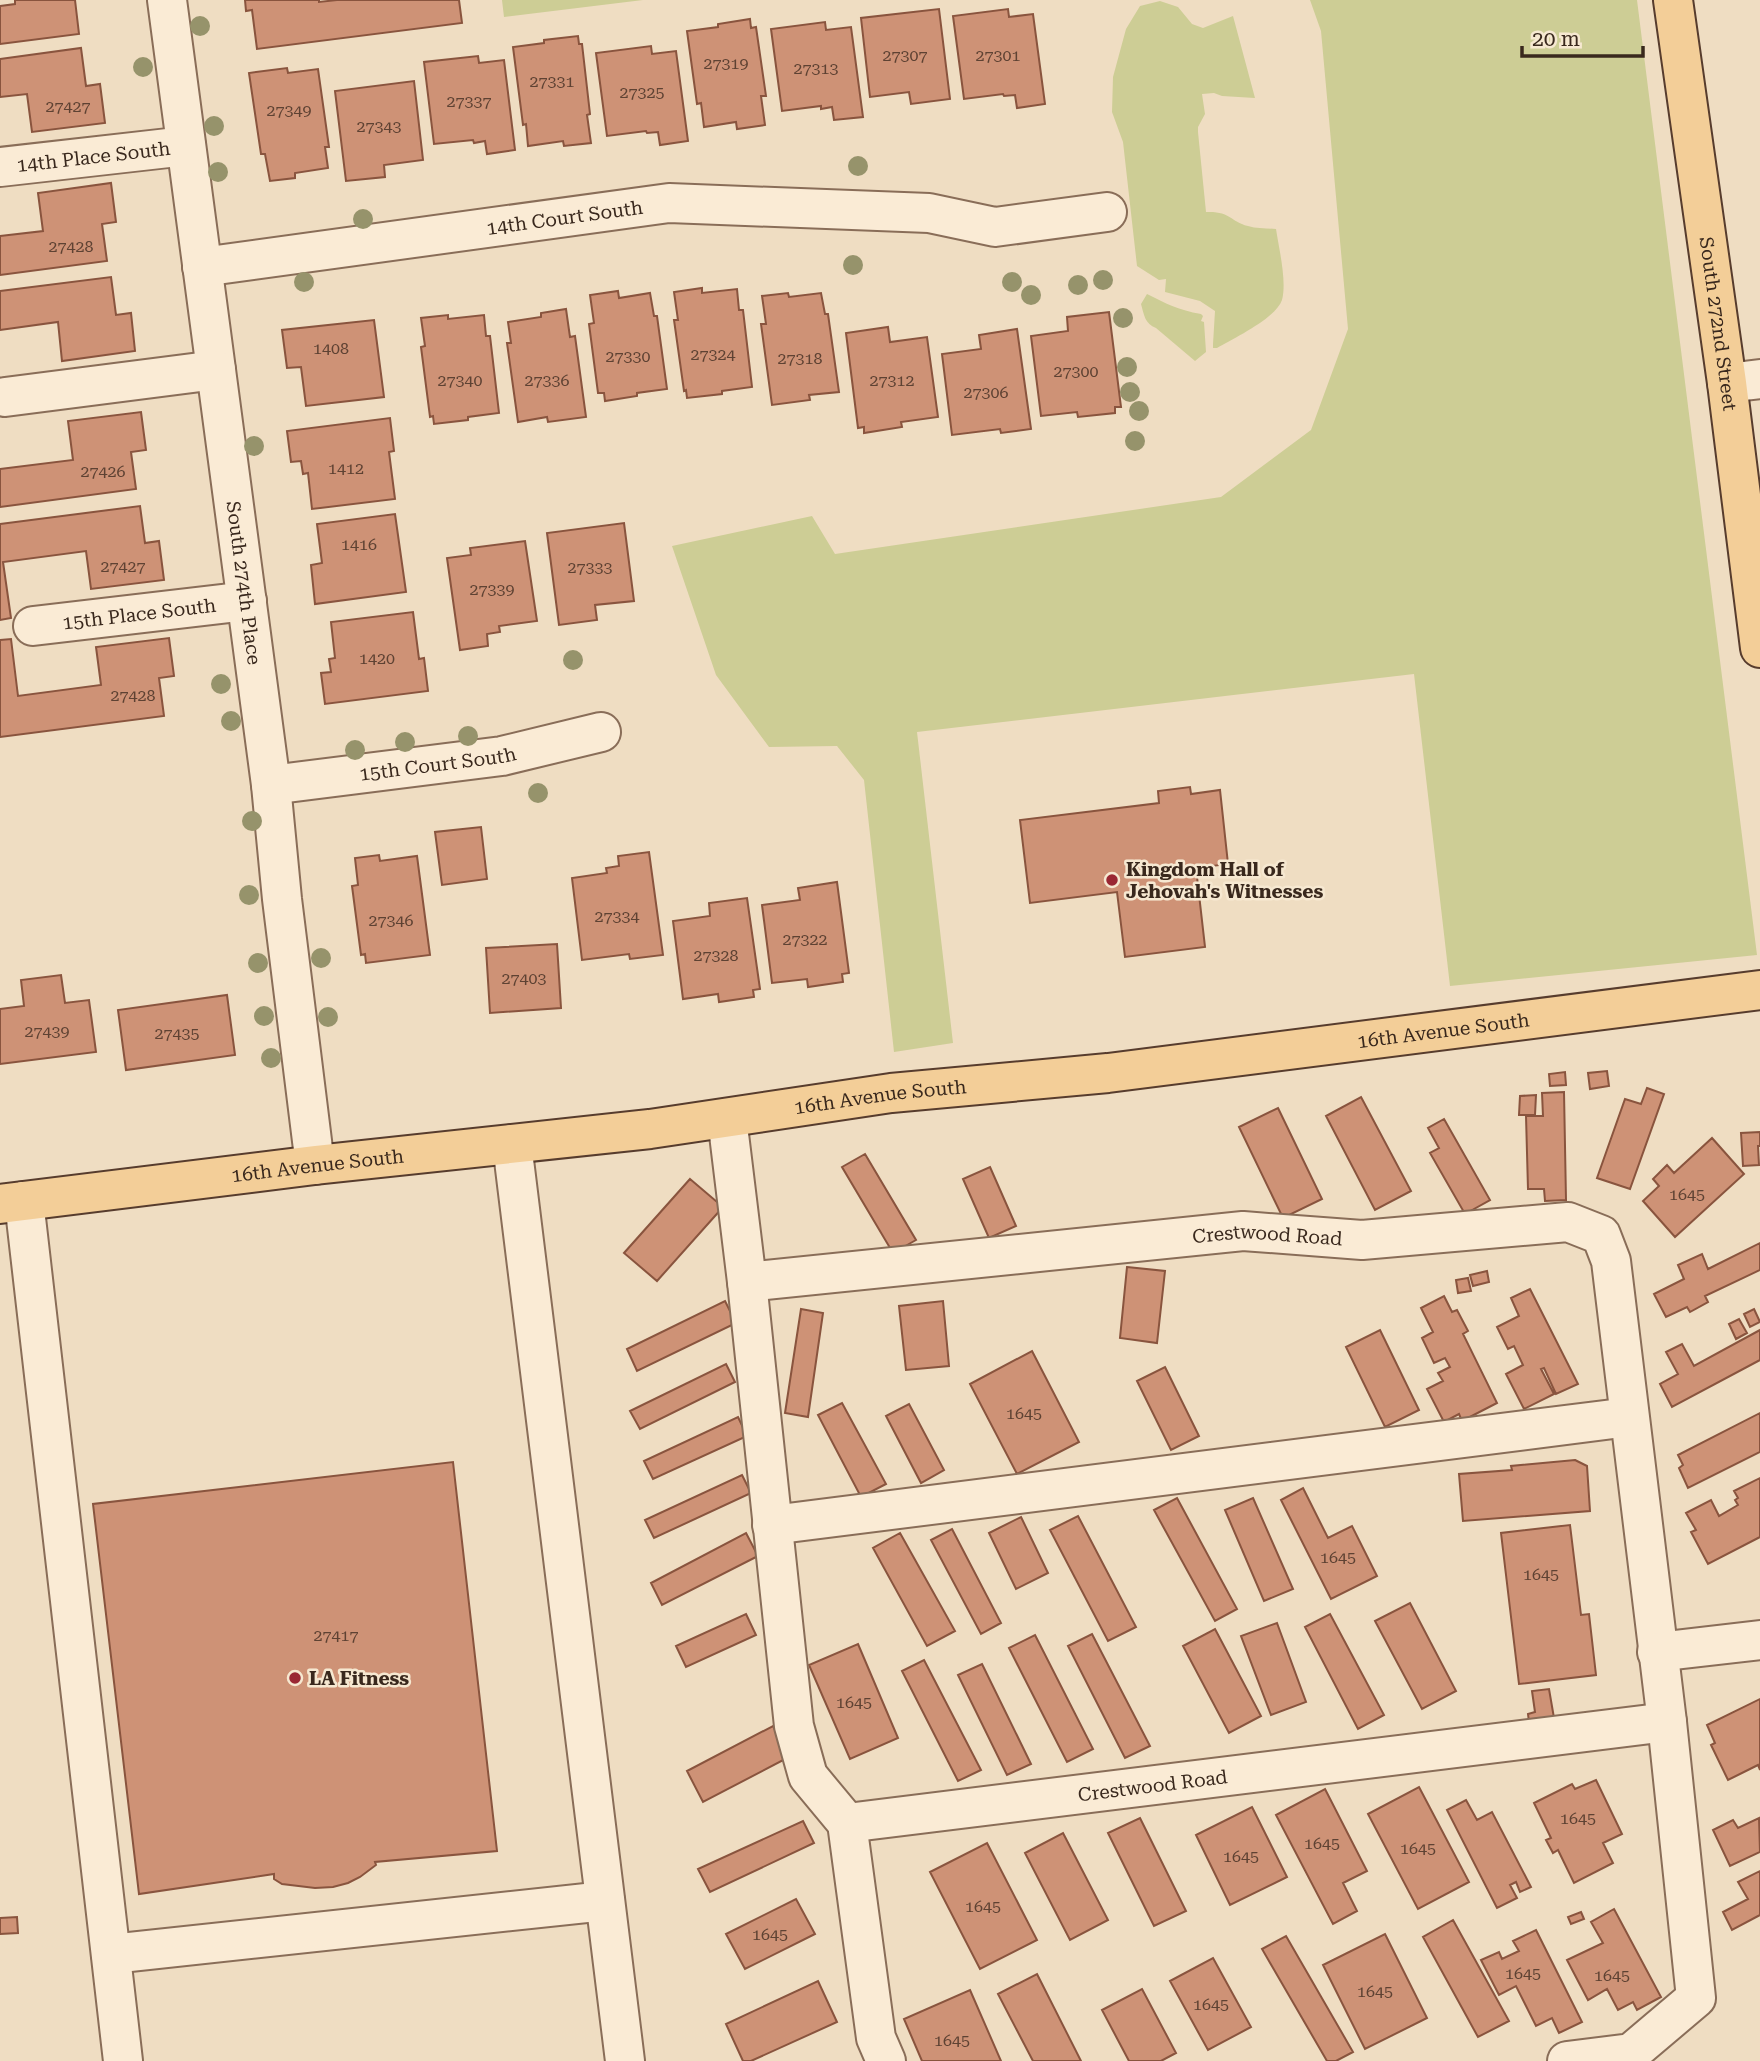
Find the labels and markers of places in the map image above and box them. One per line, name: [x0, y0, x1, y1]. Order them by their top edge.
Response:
place label: Kingdom Hall of Jehovah's Witnesses: [1126, 858, 1323, 903]
marker: Kingdom Hall of Jehovah's Witnesses: [1104, 872, 1120, 888]
place label: LA Fitness: [309, 1667, 409, 1690]
marker: LA Fitness: [287, 1670, 303, 1686]

